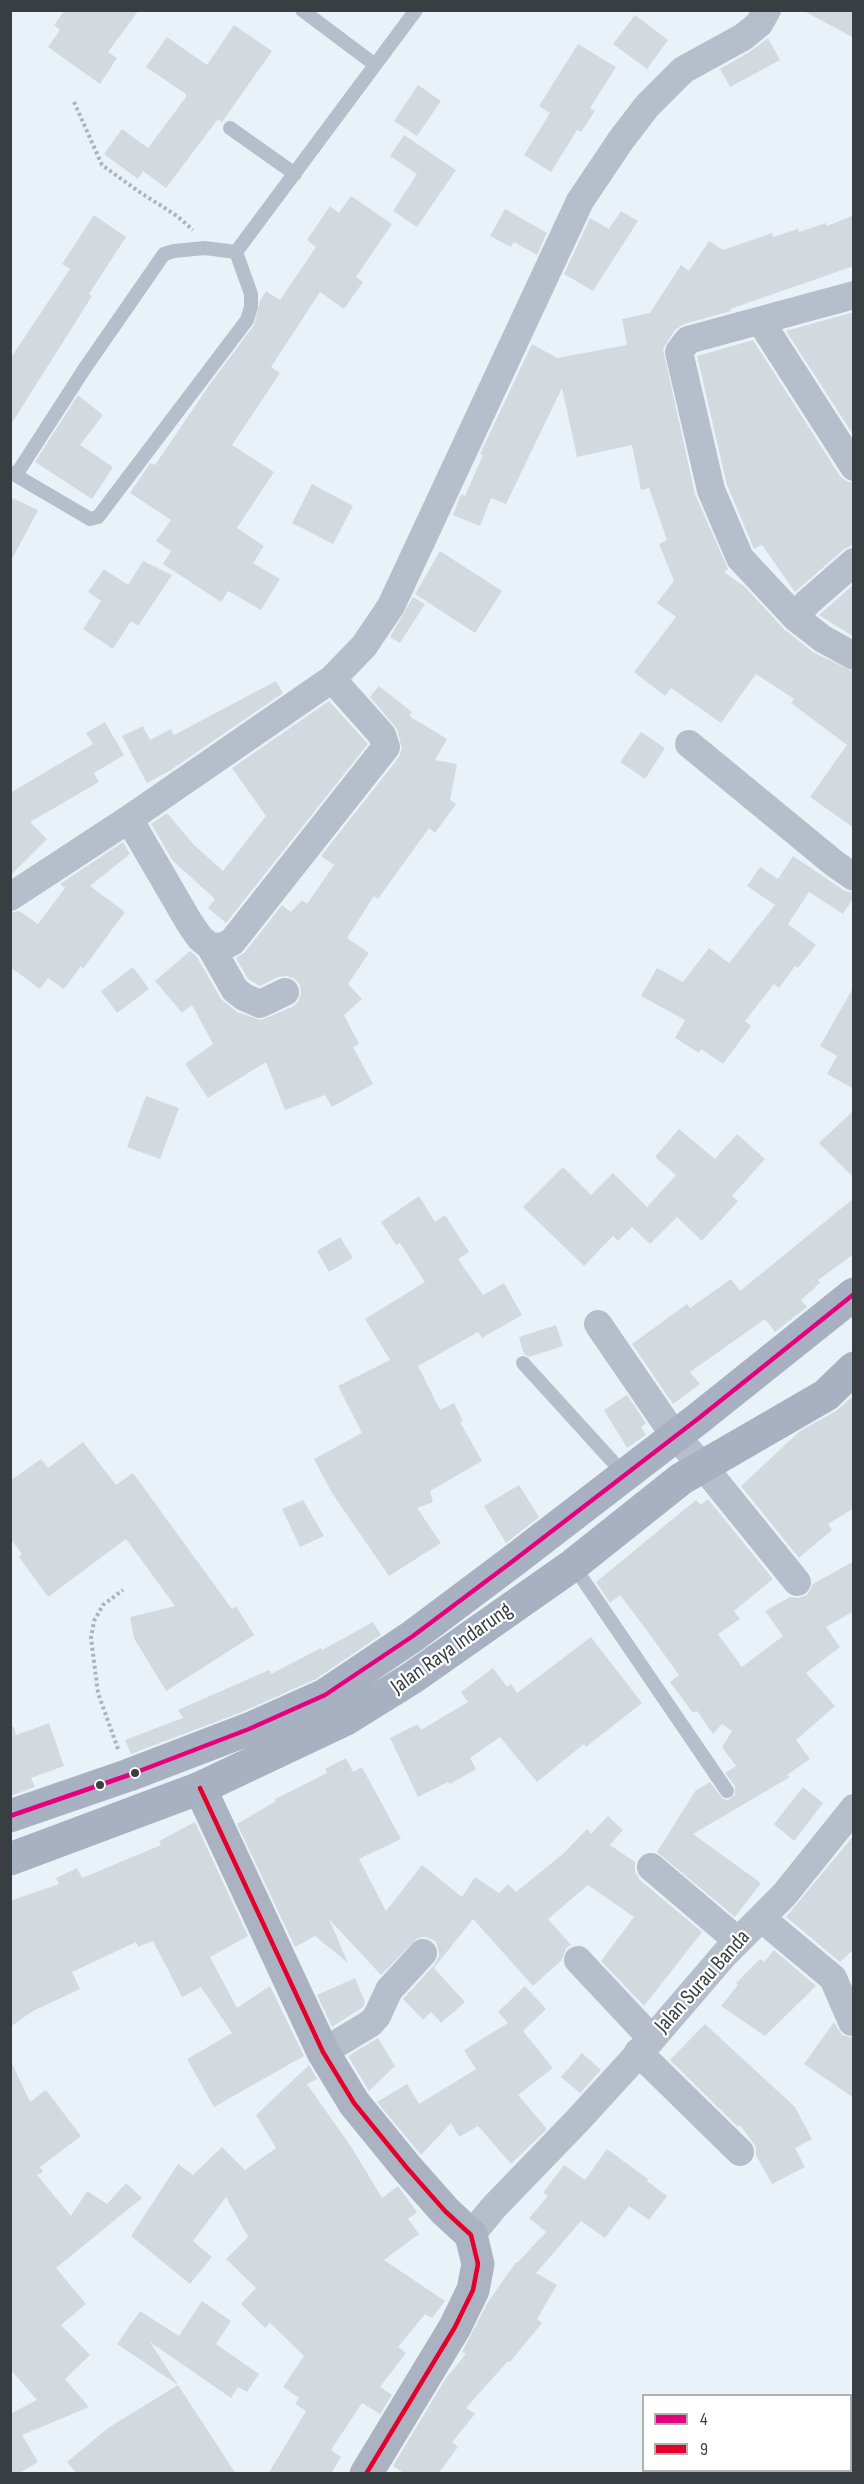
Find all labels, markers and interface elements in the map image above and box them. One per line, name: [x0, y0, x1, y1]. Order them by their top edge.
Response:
street label: Jalan Raya Indarung: [386, 1597, 518, 1701]
unlabelled marker: [129, 1767, 141, 1779]
unlabelled marker: [94, 1779, 106, 1791]
street label: Jalan Surau Banda: [650, 1925, 756, 2039]
legend: [642, 2394, 852, 2472]
text: 4: [700, 2409, 708, 2430]
text: 9: [700, 2439, 708, 2460]

